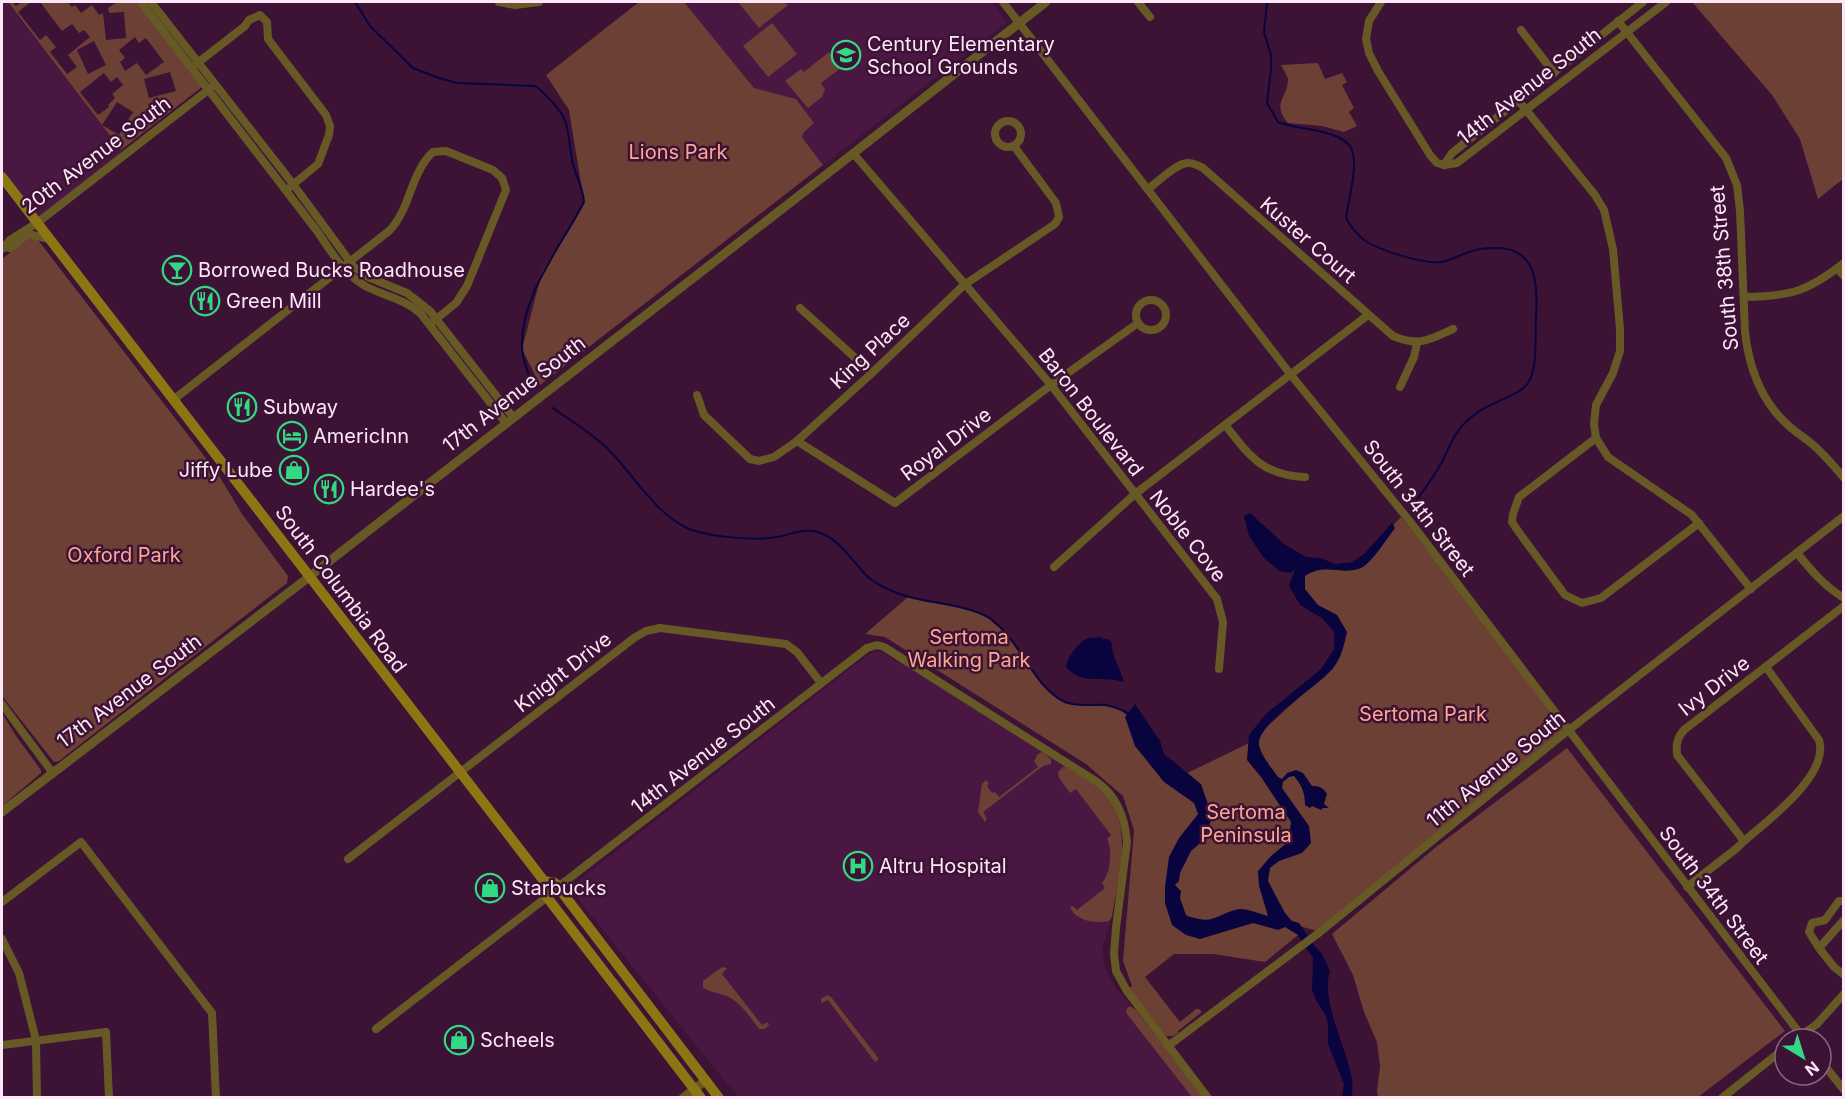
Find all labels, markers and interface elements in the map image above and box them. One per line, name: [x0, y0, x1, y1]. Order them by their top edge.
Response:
street label: 14th Avenue South: [1452, 22, 1606, 150]
place label: Century Elementary School Grounds: [867, 32, 1055, 79]
school or university icon: Century Elementary School Grounds: [830, 39, 862, 71]
street label: 20th Avenue South: [17, 91, 175, 219]
park label: Lions Park: [629, 140, 728, 164]
street label: South 38th Street: [1705, 184, 1743, 352]
street label: Kuster Court: [1255, 192, 1361, 288]
bar icon: Borrowed Bucks Roadhouse: [161, 254, 193, 286]
place label: Borrowed Bucks Roadhouse: [198, 258, 465, 282]
restaurant icon: Green Mill: [189, 285, 221, 317]
place label: Green Mill: [226, 289, 321, 313]
street label: King Place: [825, 308, 915, 394]
street label: 17th Avenue South: [438, 331, 590, 457]
street label: Baron Boulevard: [1034, 343, 1148, 481]
restaurant icon: Subway: [226, 391, 258, 423]
place label: Subway: [263, 395, 338, 419]
street label: Royal Drive: [896, 402, 996, 486]
hotel icon: AmericInn: [276, 420, 308, 452]
place label: AmericInn: [313, 424, 409, 448]
street label: South 34th Street: [1358, 435, 1480, 581]
shop icon: Jiffy Lube: [278, 454, 310, 486]
place label: Jiffy Lube: [179, 458, 273, 482]
restaurant icon: Hardee's: [313, 473, 345, 505]
place label: Hardee's: [350, 477, 435, 501]
street label: Noble Cove: [1145, 485, 1231, 587]
street label: South Columbia Road: [270, 500, 412, 678]
park label: Oxford Park: [67, 543, 181, 567]
park label: Sertoma Walking Park: [907, 625, 1031, 672]
street label: Knight Drive: [510, 627, 616, 717]
street label: 17th Avenue South: [52, 629, 206, 753]
street label: Ivy Drive: [1674, 651, 1754, 721]
street label: 14th Avenue South: [626, 691, 780, 819]
park label: Sertoma Park: [1359, 702, 1487, 726]
street label: 11th Avenue South: [1422, 706, 1570, 832]
park label: Sertoma Peninsula: [1200, 800, 1292, 847]
street label: South 34th Street: [1654, 821, 1774, 969]
hospital icon: Altru Hospital: [842, 850, 874, 882]
place label: Altru Hospital: [879, 854, 1007, 878]
shop icon: Starbucks: [474, 872, 506, 904]
place label: Starbucks: [511, 876, 607, 900]
shop icon: Scheels: [443, 1024, 475, 1056]
north arrow: [1773, 1027, 1833, 1087]
place label: Scheels: [480, 1028, 555, 1052]
text: N: [1801, 1057, 1823, 1080]

